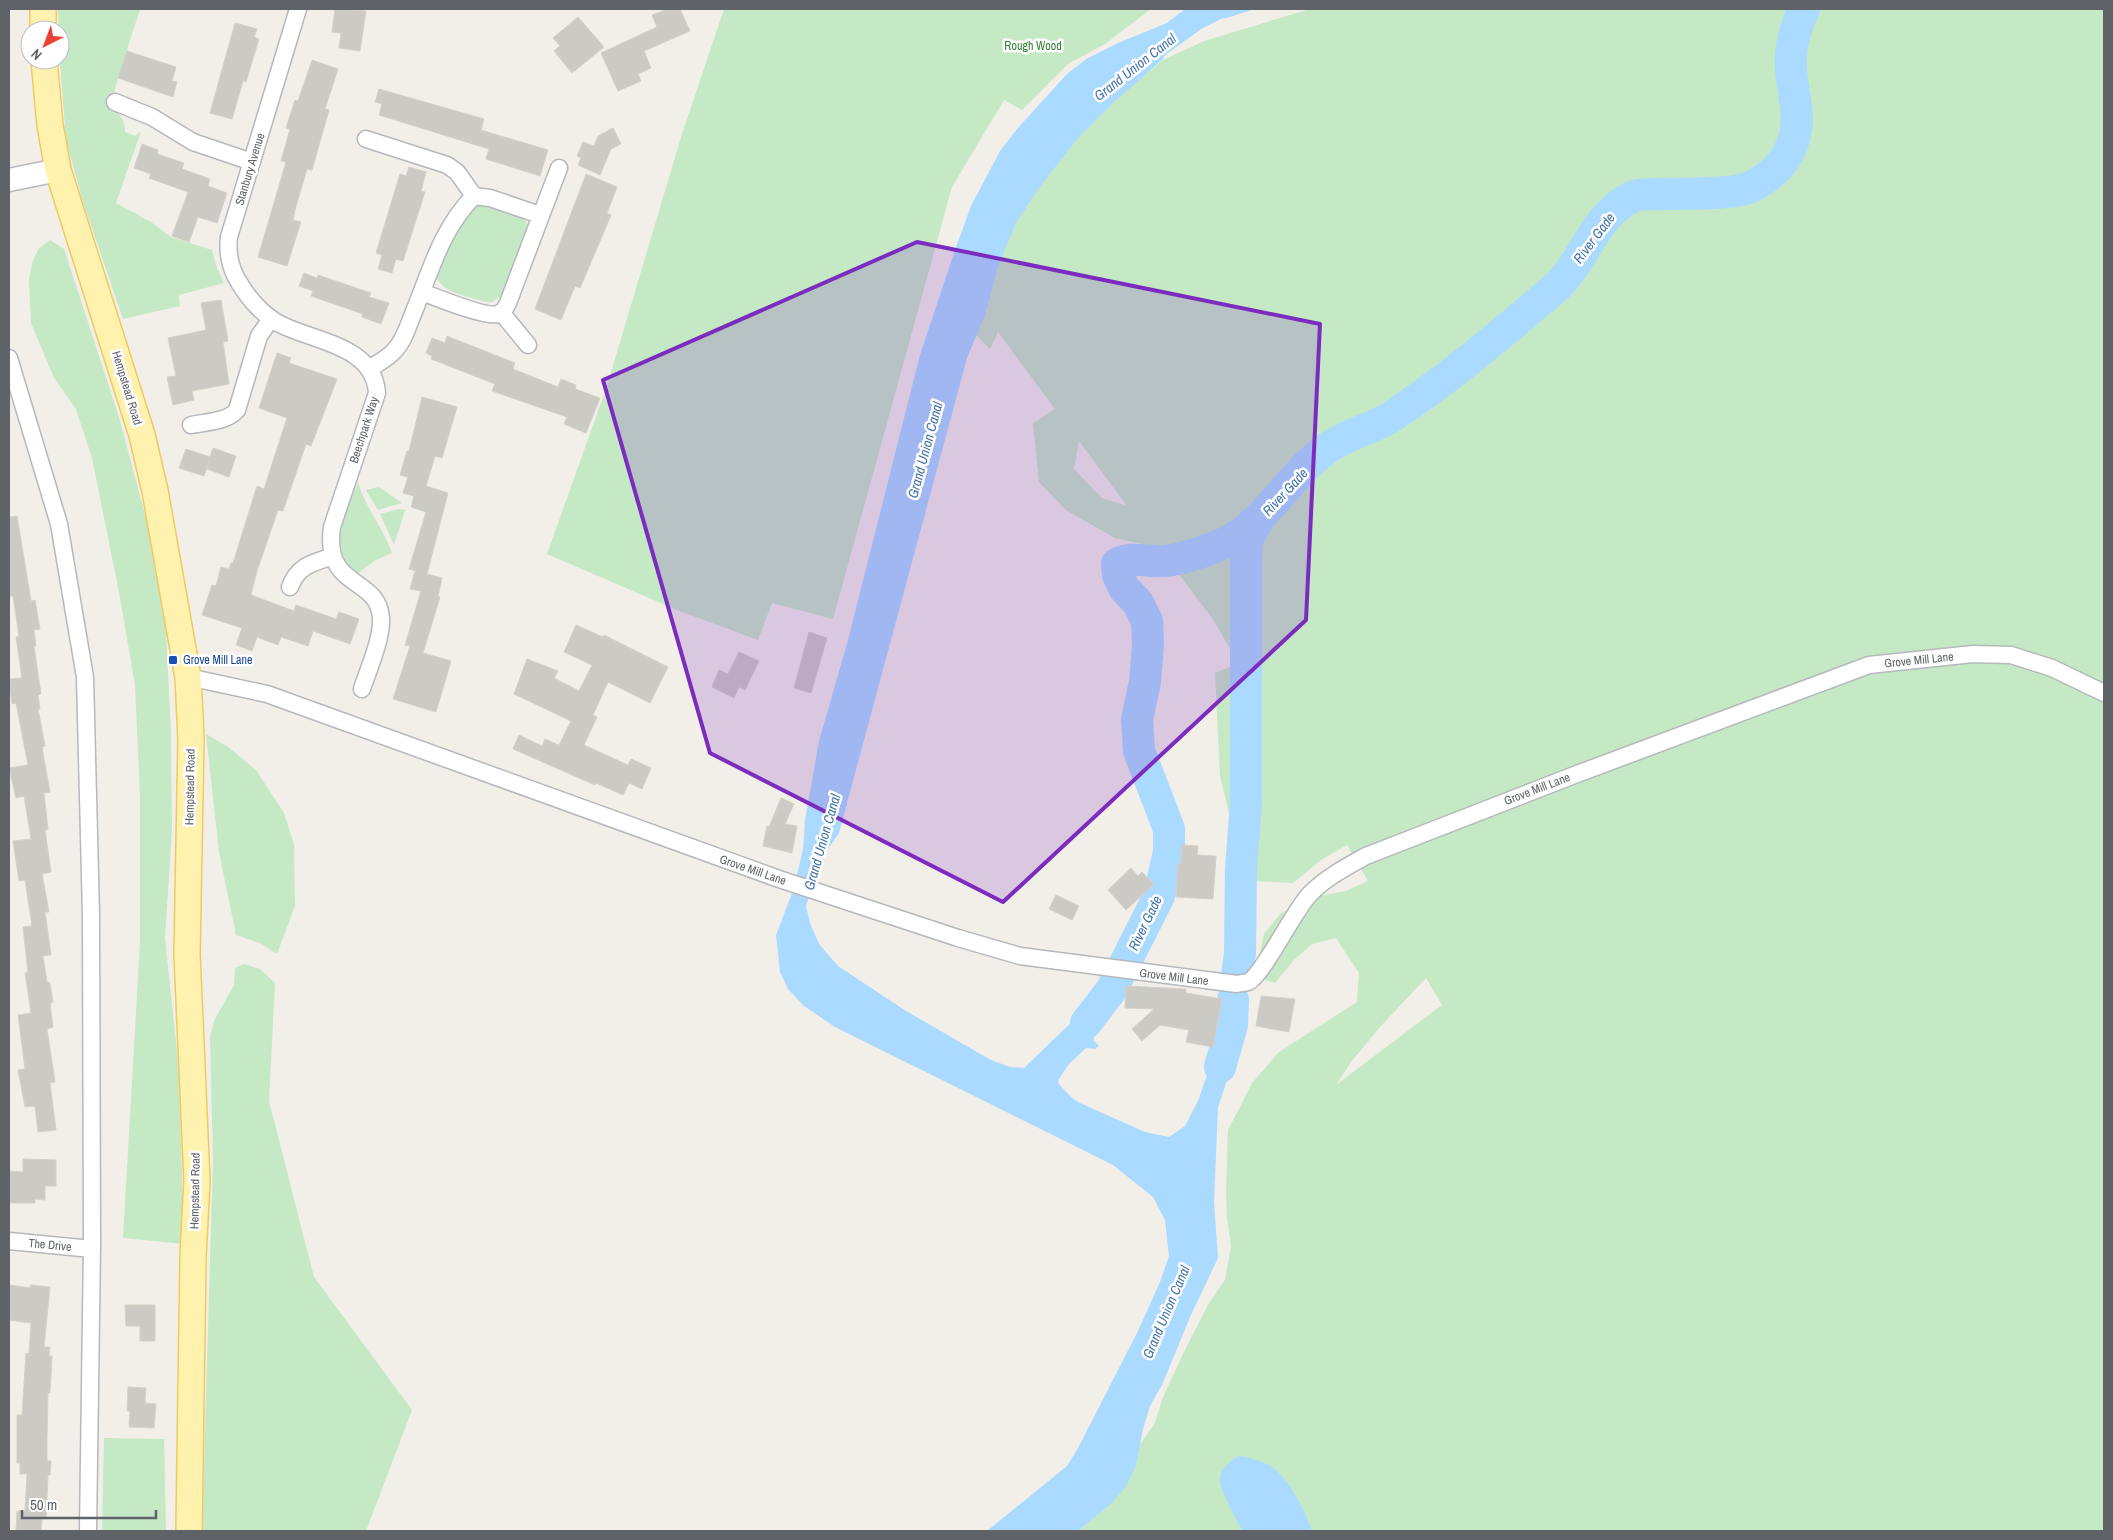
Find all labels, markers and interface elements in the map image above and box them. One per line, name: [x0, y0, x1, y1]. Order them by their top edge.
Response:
north arrow: [20, 20, 70, 70]
water label: Grand Union Canal: [1090, 29, 1180, 105]
park label: Rough Wood: [1004, 38, 1062, 54]
text: N: [27, 45, 45, 64]
street label: Stanbury Avenue: [231, 131, 269, 207]
water label: River Gade: [1569, 209, 1619, 267]
street label: Hempstead Road: [108, 349, 146, 427]
street label: Beechpark Way: [346, 395, 382, 465]
water label: Grand Union Canal: [904, 399, 947, 500]
water label: River Gade: [1258, 464, 1312, 520]
street label: Grove Mill Lane: [1884, 648, 1954, 672]
place label: Grove Mill Lane: [183, 652, 252, 668]
marker: Grove Mill Lane: [167, 654, 179, 666]
street label: Hempstead Road: [181, 749, 199, 825]
street label: Grove Mill Lane: [1502, 769, 1572, 809]
water label: Grand Union Canal: [800, 792, 844, 892]
street label: Grove Mill Lane: [718, 851, 788, 889]
water label: River Gade: [1124, 893, 1166, 953]
street label: Grove Mill Lane: [1139, 965, 1209, 989]
street label: Hempstead Road: [186, 1153, 204, 1229]
street label: The Drive: [28, 1235, 72, 1255]
water label: Grand Union Canal: [1138, 1263, 1194, 1361]
scale bar: [22, 1488, 156, 1520]
text: 50 m: [30, 1494, 57, 1515]

